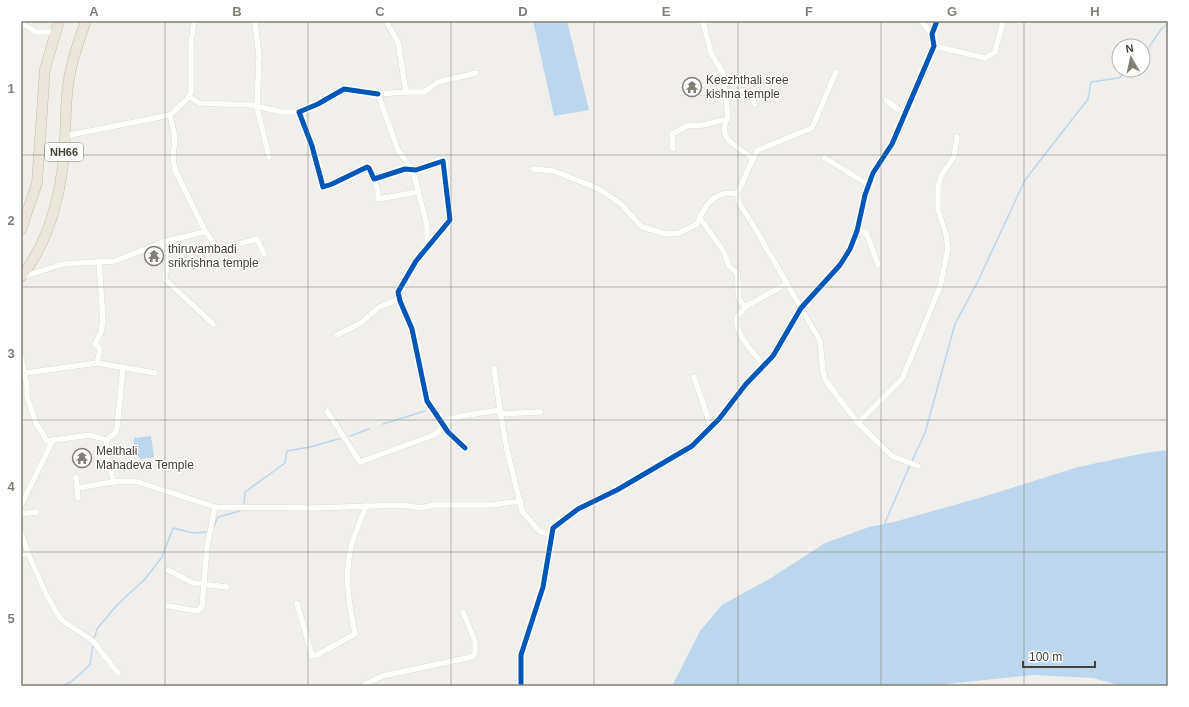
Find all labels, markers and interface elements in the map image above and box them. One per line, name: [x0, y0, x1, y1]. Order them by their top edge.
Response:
text: A: [89, 4, 99, 19]
text: B: [232, 4, 242, 19]
text: C: [375, 4, 385, 19]
text: D: [518, 4, 528, 19]
text: E: [662, 4, 671, 19]
text: F: [805, 4, 813, 19]
text: G: [947, 4, 957, 19]
text: H: [1090, 4, 1100, 19]
north arrow: [1111, 38, 1151, 78]
text: N: [1125, 42, 1134, 55]
place label: Keezhthali sree kishna temple: [706, 73, 789, 101]
temple icon: Keezhthali sree kishna temple: [681, 76, 703, 98]
text: 1: [7, 81, 15, 96]
road number: NH66: [45, 143, 83, 161]
text: 2: [7, 213, 15, 228]
place label: thiruvambadi srikrishna temple: [168, 242, 259, 270]
temple icon: thiruvambadi srikrishna temple: [143, 245, 165, 267]
text: 3: [7, 346, 15, 361]
place label: Melthali Mahadeva Temple: [96, 444, 194, 472]
temple icon: Melthali Mahadeva Temple: [71, 447, 93, 469]
text: 4: [7, 479, 15, 494]
text: 5: [7, 611, 15, 626]
scale bar: [1023, 643, 1095, 669]
text: 100 m: [1029, 650, 1062, 664]

